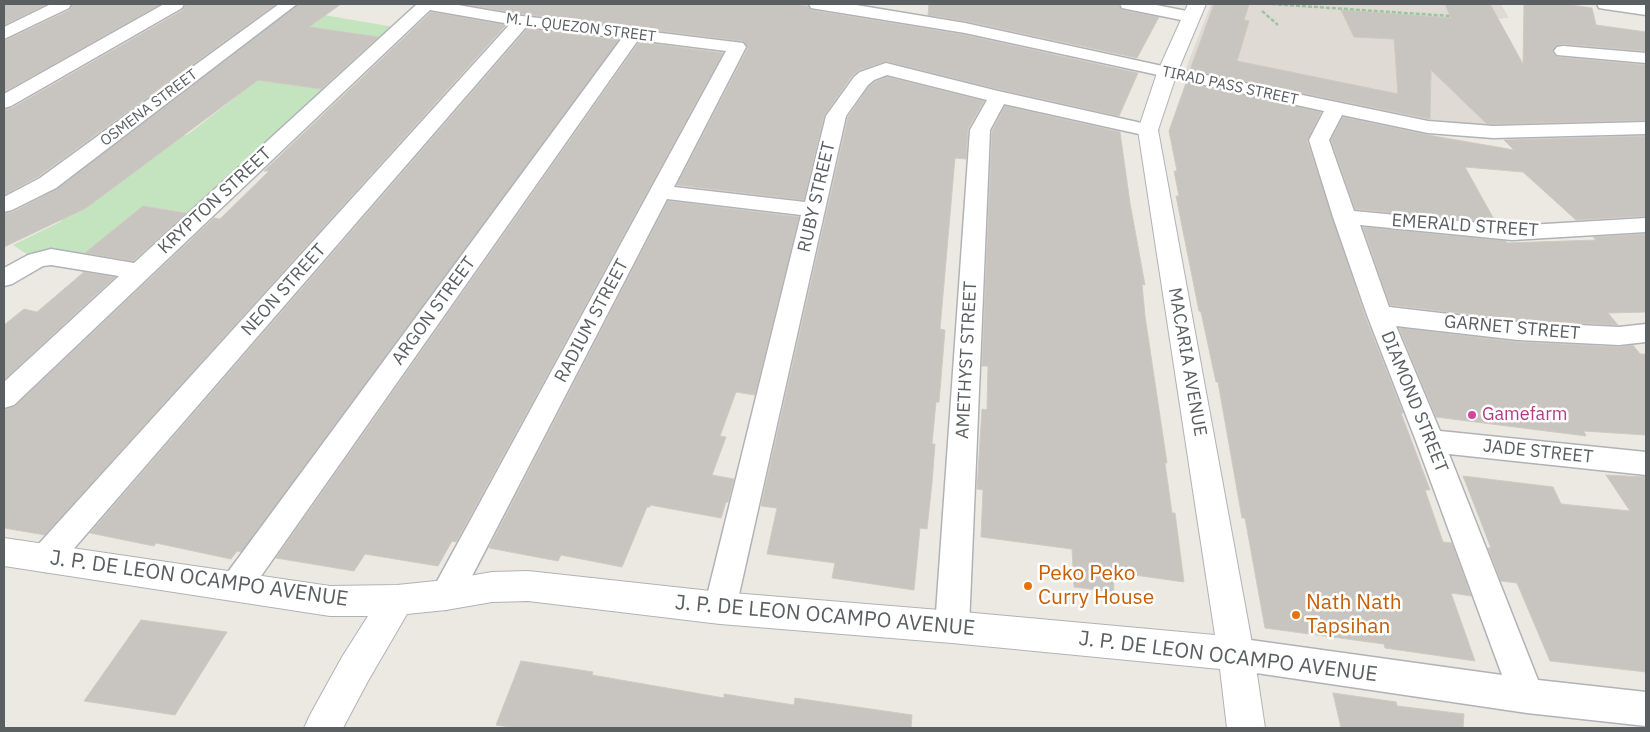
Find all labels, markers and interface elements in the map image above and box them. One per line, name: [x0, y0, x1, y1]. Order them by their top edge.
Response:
street label: M. L. QUEZON STREET: [505, 10, 657, 46]
street label: TIRAD PASS STREET: [1160, 63, 1300, 109]
street label: OSMENA STREET: [97, 66, 201, 150]
street label: RUBY STREET: [794, 140, 840, 254]
street label: KRYPTON STREET: [154, 143, 276, 259]
street label: EMERALD STREET: [1391, 210, 1539, 242]
street label: NEON STREET: [237, 240, 331, 340]
street label: ARGON STREET: [388, 253, 480, 369]
street label: RADIUM STREET: [550, 256, 634, 386]
street label: AMETHYST STREET: [952, 281, 982, 439]
street label: MACARIA AVENUE: [1163, 286, 1211, 438]
street label: GARNET STREET: [1443, 311, 1581, 345]
street label: DIAMOND STREET: [1376, 328, 1452, 476]
place label: Gamefarm: [1482, 404, 1567, 426]
marker: Gamefarm: [1466, 409, 1478, 421]
street label: JADE STREET: [1482, 435, 1594, 469]
street label: J. P. DE LEON OCAMPO AVENUE: [48, 546, 350, 612]
place label: Peko Peko Curry House: [1038, 561, 1154, 611]
marker: Peko Peko Curry House: [1022, 580, 1034, 592]
street label: J. P. DE LEON OCAMPO AVENUE: [674, 590, 976, 642]
place label: Nath Nath Tapsihan: [1306, 590, 1402, 640]
marker: Nath Nath Tapsihan: [1290, 609, 1302, 621]
street label: J. P. DE LEON OCAMPO AVENUE: [1077, 626, 1379, 688]

